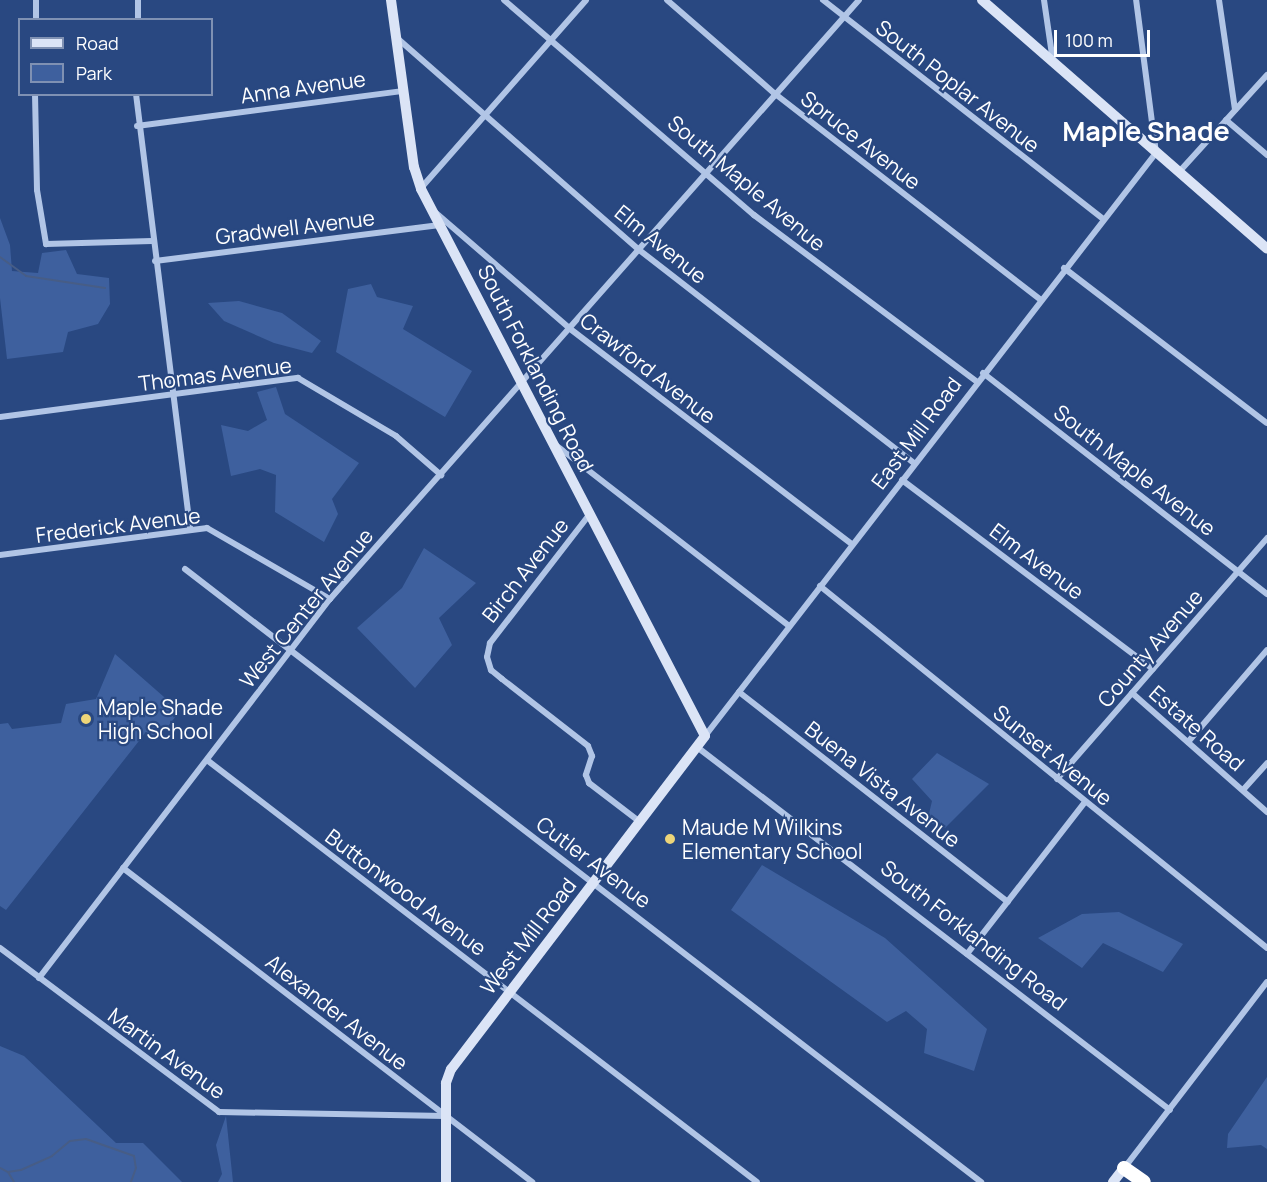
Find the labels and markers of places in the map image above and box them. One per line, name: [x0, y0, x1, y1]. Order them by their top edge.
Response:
place label: Maple Shade High School: [98, 694, 223, 744]
marker: Maple Shade High School: [79, 712, 93, 726]
place label: Maude M Wilkins Elementary School: [682, 814, 863, 864]
marker: Maude M Wilkins Elementary School: [663, 832, 677, 846]

